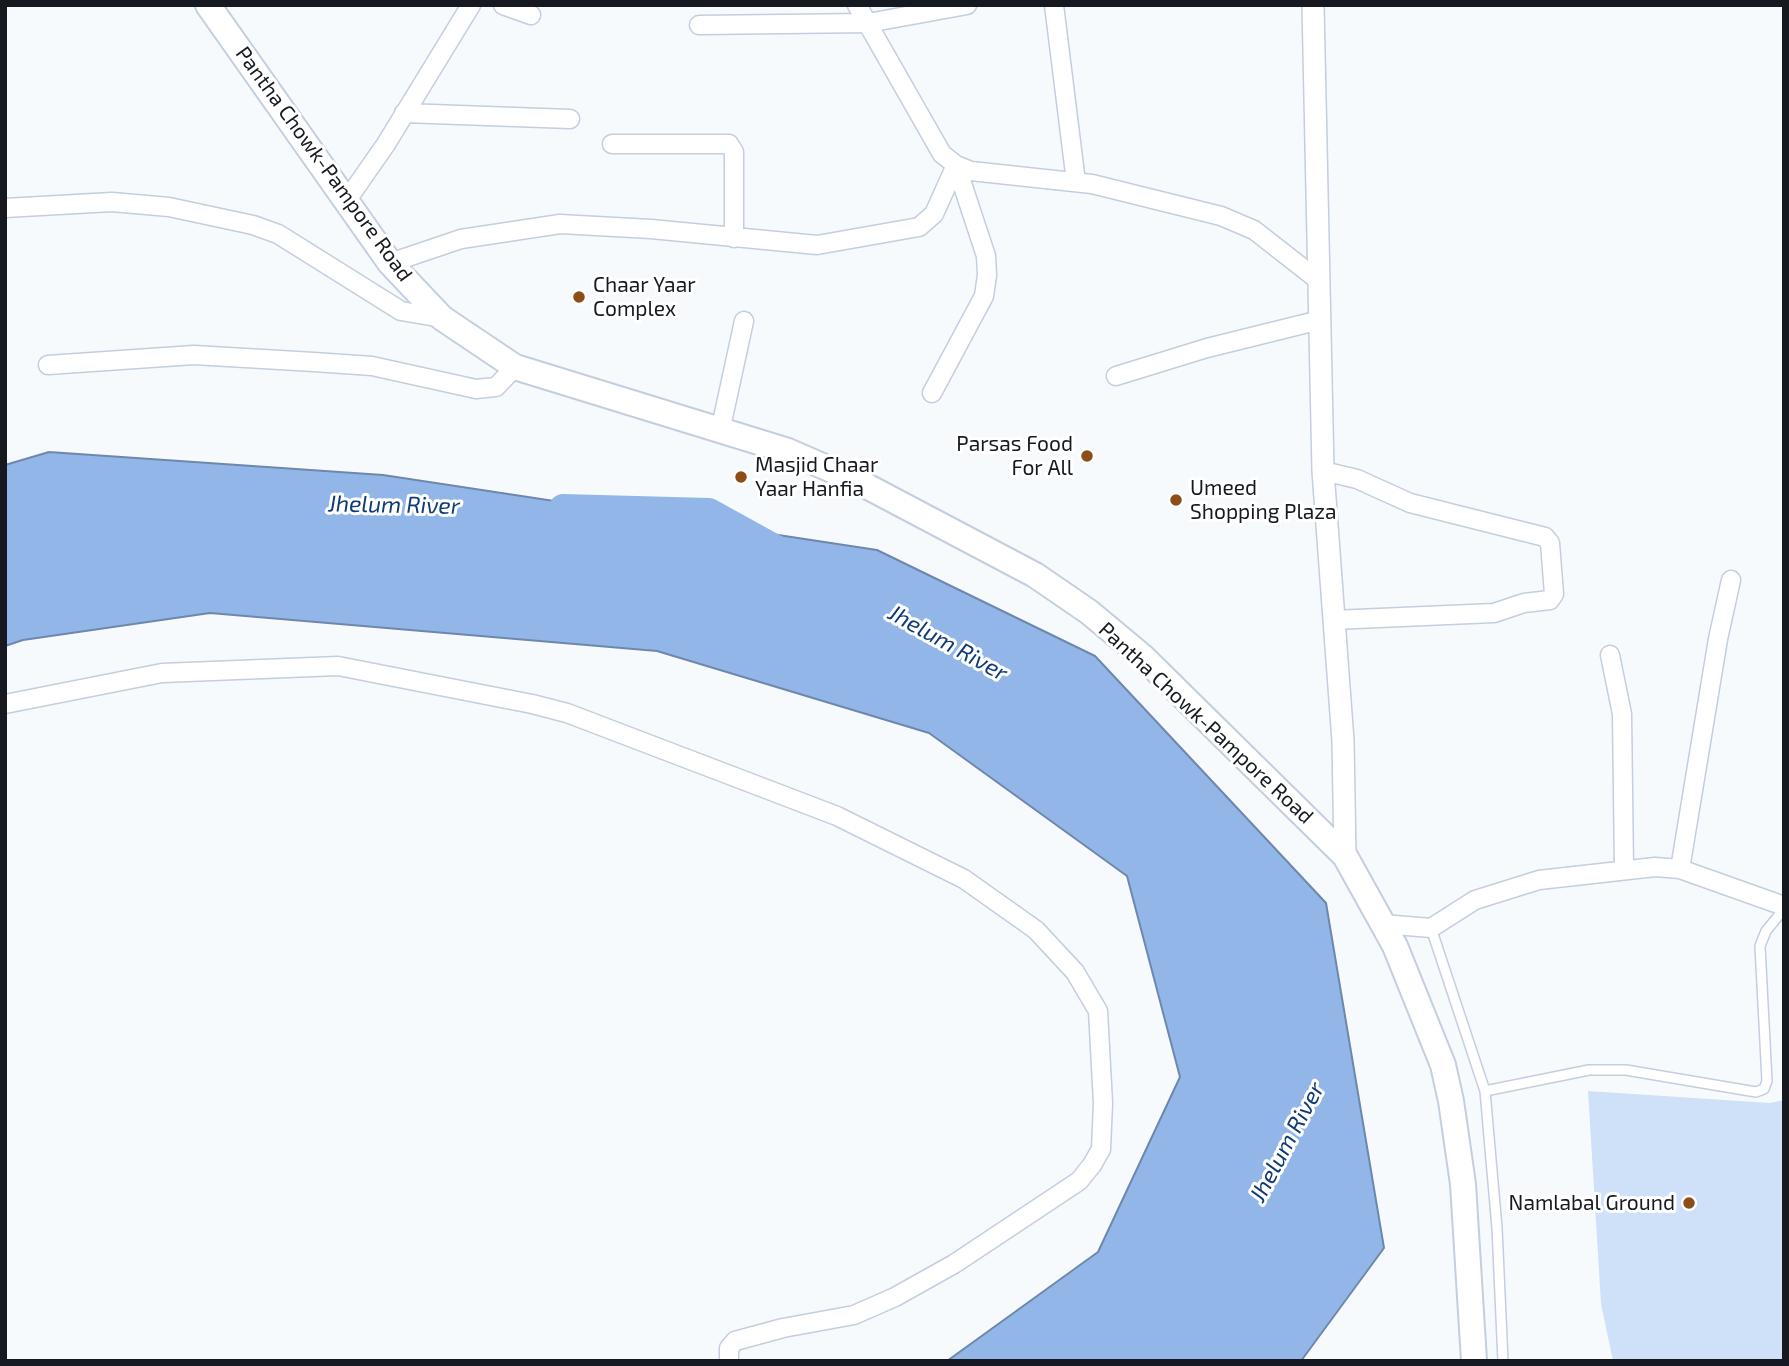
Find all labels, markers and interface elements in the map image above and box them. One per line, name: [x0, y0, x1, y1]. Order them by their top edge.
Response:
street label: Pantha Chowk-Pampore Road: [230, 42, 418, 286]
place label: Chaar Yaar Complex: [593, 272, 696, 322]
marker: Chaar Yaar Complex: [571, 289, 587, 305]
place label: Parsas Food For All: [956, 431, 1073, 481]
marker: Parsas Food For All: [1079, 448, 1095, 464]
place label: Masjid Chaar Yaar Hanfia: [755, 452, 878, 502]
marker: Masjid Chaar Yaar Hanfia: [733, 469, 749, 485]
place label: Umeed Shopping Plaza: [1190, 475, 1336, 525]
water label: Jhelum River: [328, 490, 460, 520]
marker: Umeed Shopping Plaza: [1168, 492, 1184, 508]
water label: Jhelum River: [884, 599, 1012, 687]
street label: Pantha Chowk-Pampore Road: [1093, 617, 1319, 829]
water label: Jhelum River: [1244, 1077, 1330, 1207]
place label: Namlabal Ground: [1509, 1190, 1675, 1216]
marker: Namlabal Ground: [1681, 1195, 1697, 1211]

